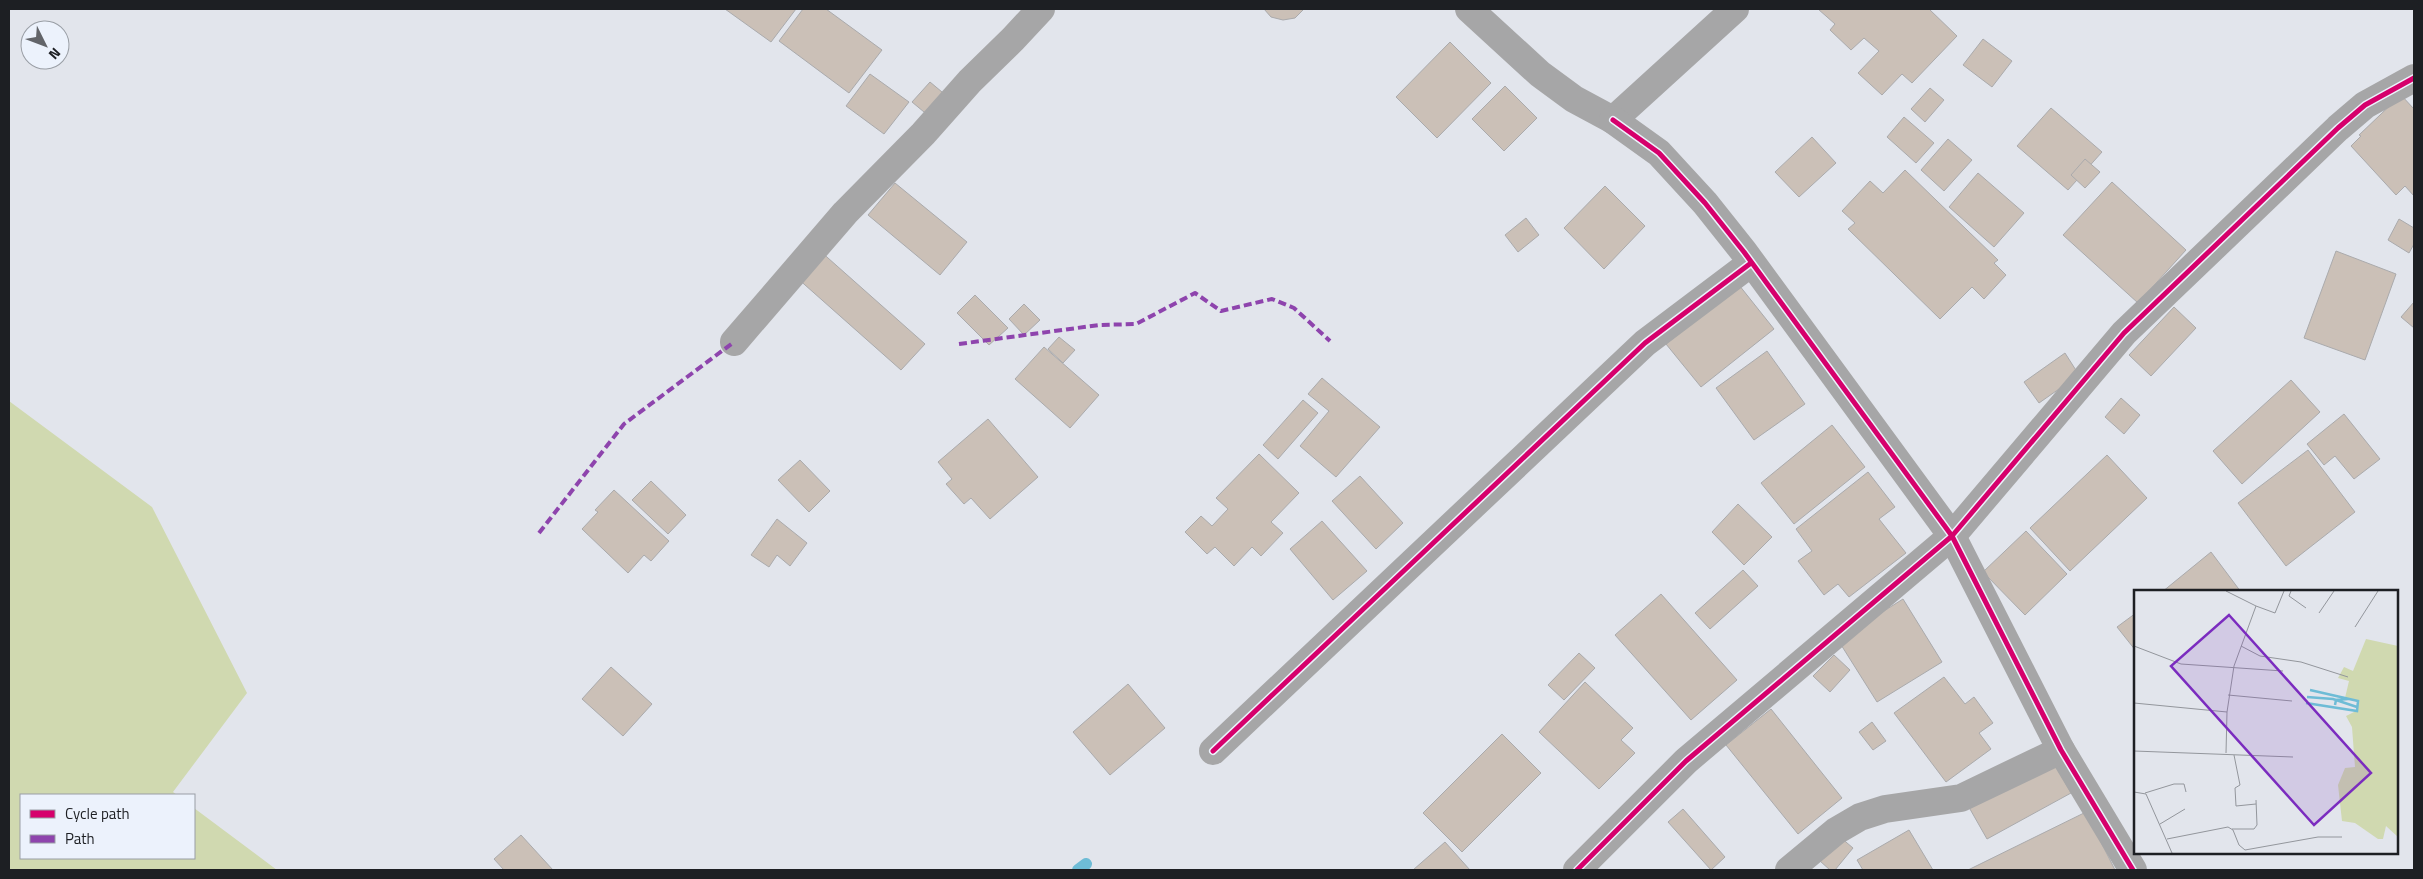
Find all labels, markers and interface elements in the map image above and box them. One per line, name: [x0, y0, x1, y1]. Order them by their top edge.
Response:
north arrow: [20, 20, 70, 70]
text: N: [44, 43, 66, 65]
inset map: [2134, 590, 2398, 854]
legend: [20, 794, 195, 859]
text: Cycle path: [65, 802, 130, 825]
text: Path: [65, 827, 95, 850]

